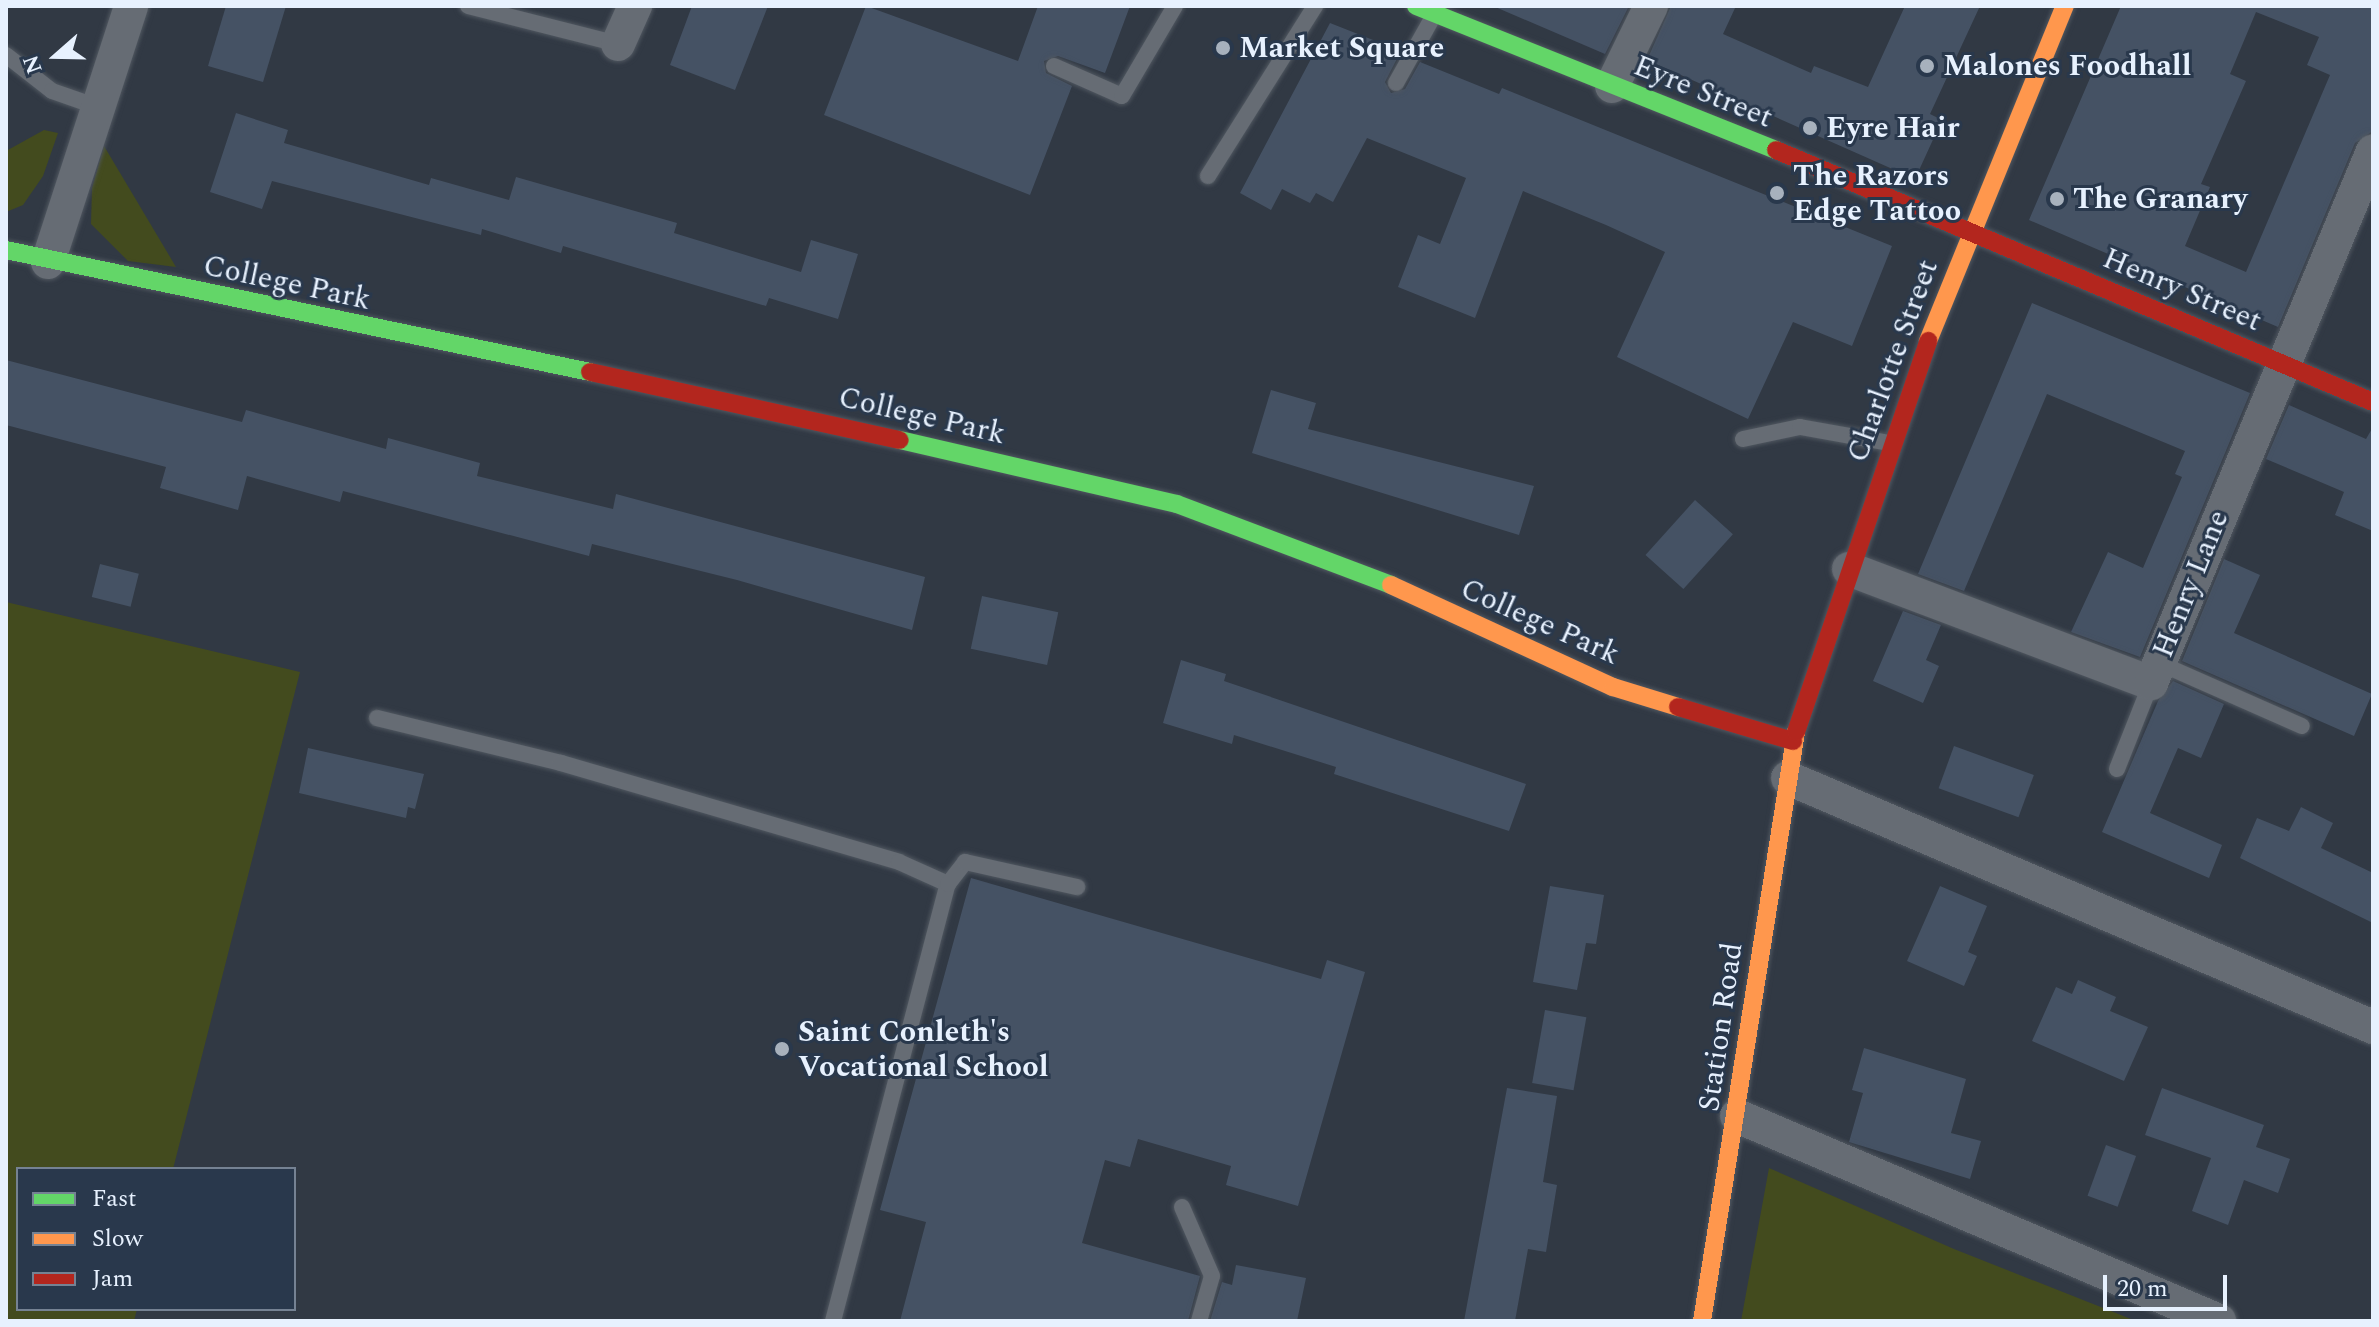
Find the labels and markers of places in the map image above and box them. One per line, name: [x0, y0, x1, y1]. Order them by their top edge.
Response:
place label: Market Square: [1239, 30, 1444, 66]
marker: Market Square: [1214, 39, 1232, 57]
place label: Malones Foodhall: [1943, 48, 2191, 84]
marker: Malones Foodhall: [1918, 57, 1936, 75]
place label: Eyre Hair: [1826, 110, 1959, 146]
marker: Eyre Hair: [1801, 119, 1819, 137]
place label: The Razors Edge Tattoo: [1793, 158, 1961, 228]
place label: The Granary: [2073, 181, 2247, 217]
marker: The Razors Edge Tattoo: [1768, 184, 1786, 202]
marker: The Granary: [2048, 190, 2066, 208]
place label: Saint Conleth's Vocational School: [798, 1014, 1048, 1084]
marker: Saint Conleth's Vocational School: [773, 1040, 791, 1058]

